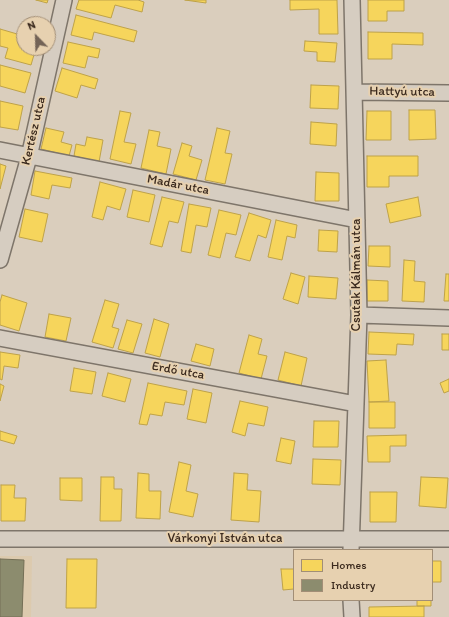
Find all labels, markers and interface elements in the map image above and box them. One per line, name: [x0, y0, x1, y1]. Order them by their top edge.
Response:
north arrow: [16, 16, 56, 56]
text: N: [26, 18, 37, 33]
street label: Hattyú utca: [369, 84, 435, 100]
street label: Kertész utca: [19, 95, 49, 167]
street label: Madár utca: [146, 171, 210, 199]
street label: Csutak Kálmán utca: [349, 219, 365, 331]
street label: Erdő utca: [150, 359, 206, 383]
street label: Várkonyi István utca: [167, 531, 283, 547]
legend: [293, 549, 433, 601]
text: Homes: [331, 558, 367, 572]
text: Industry: [331, 578, 375, 592]

